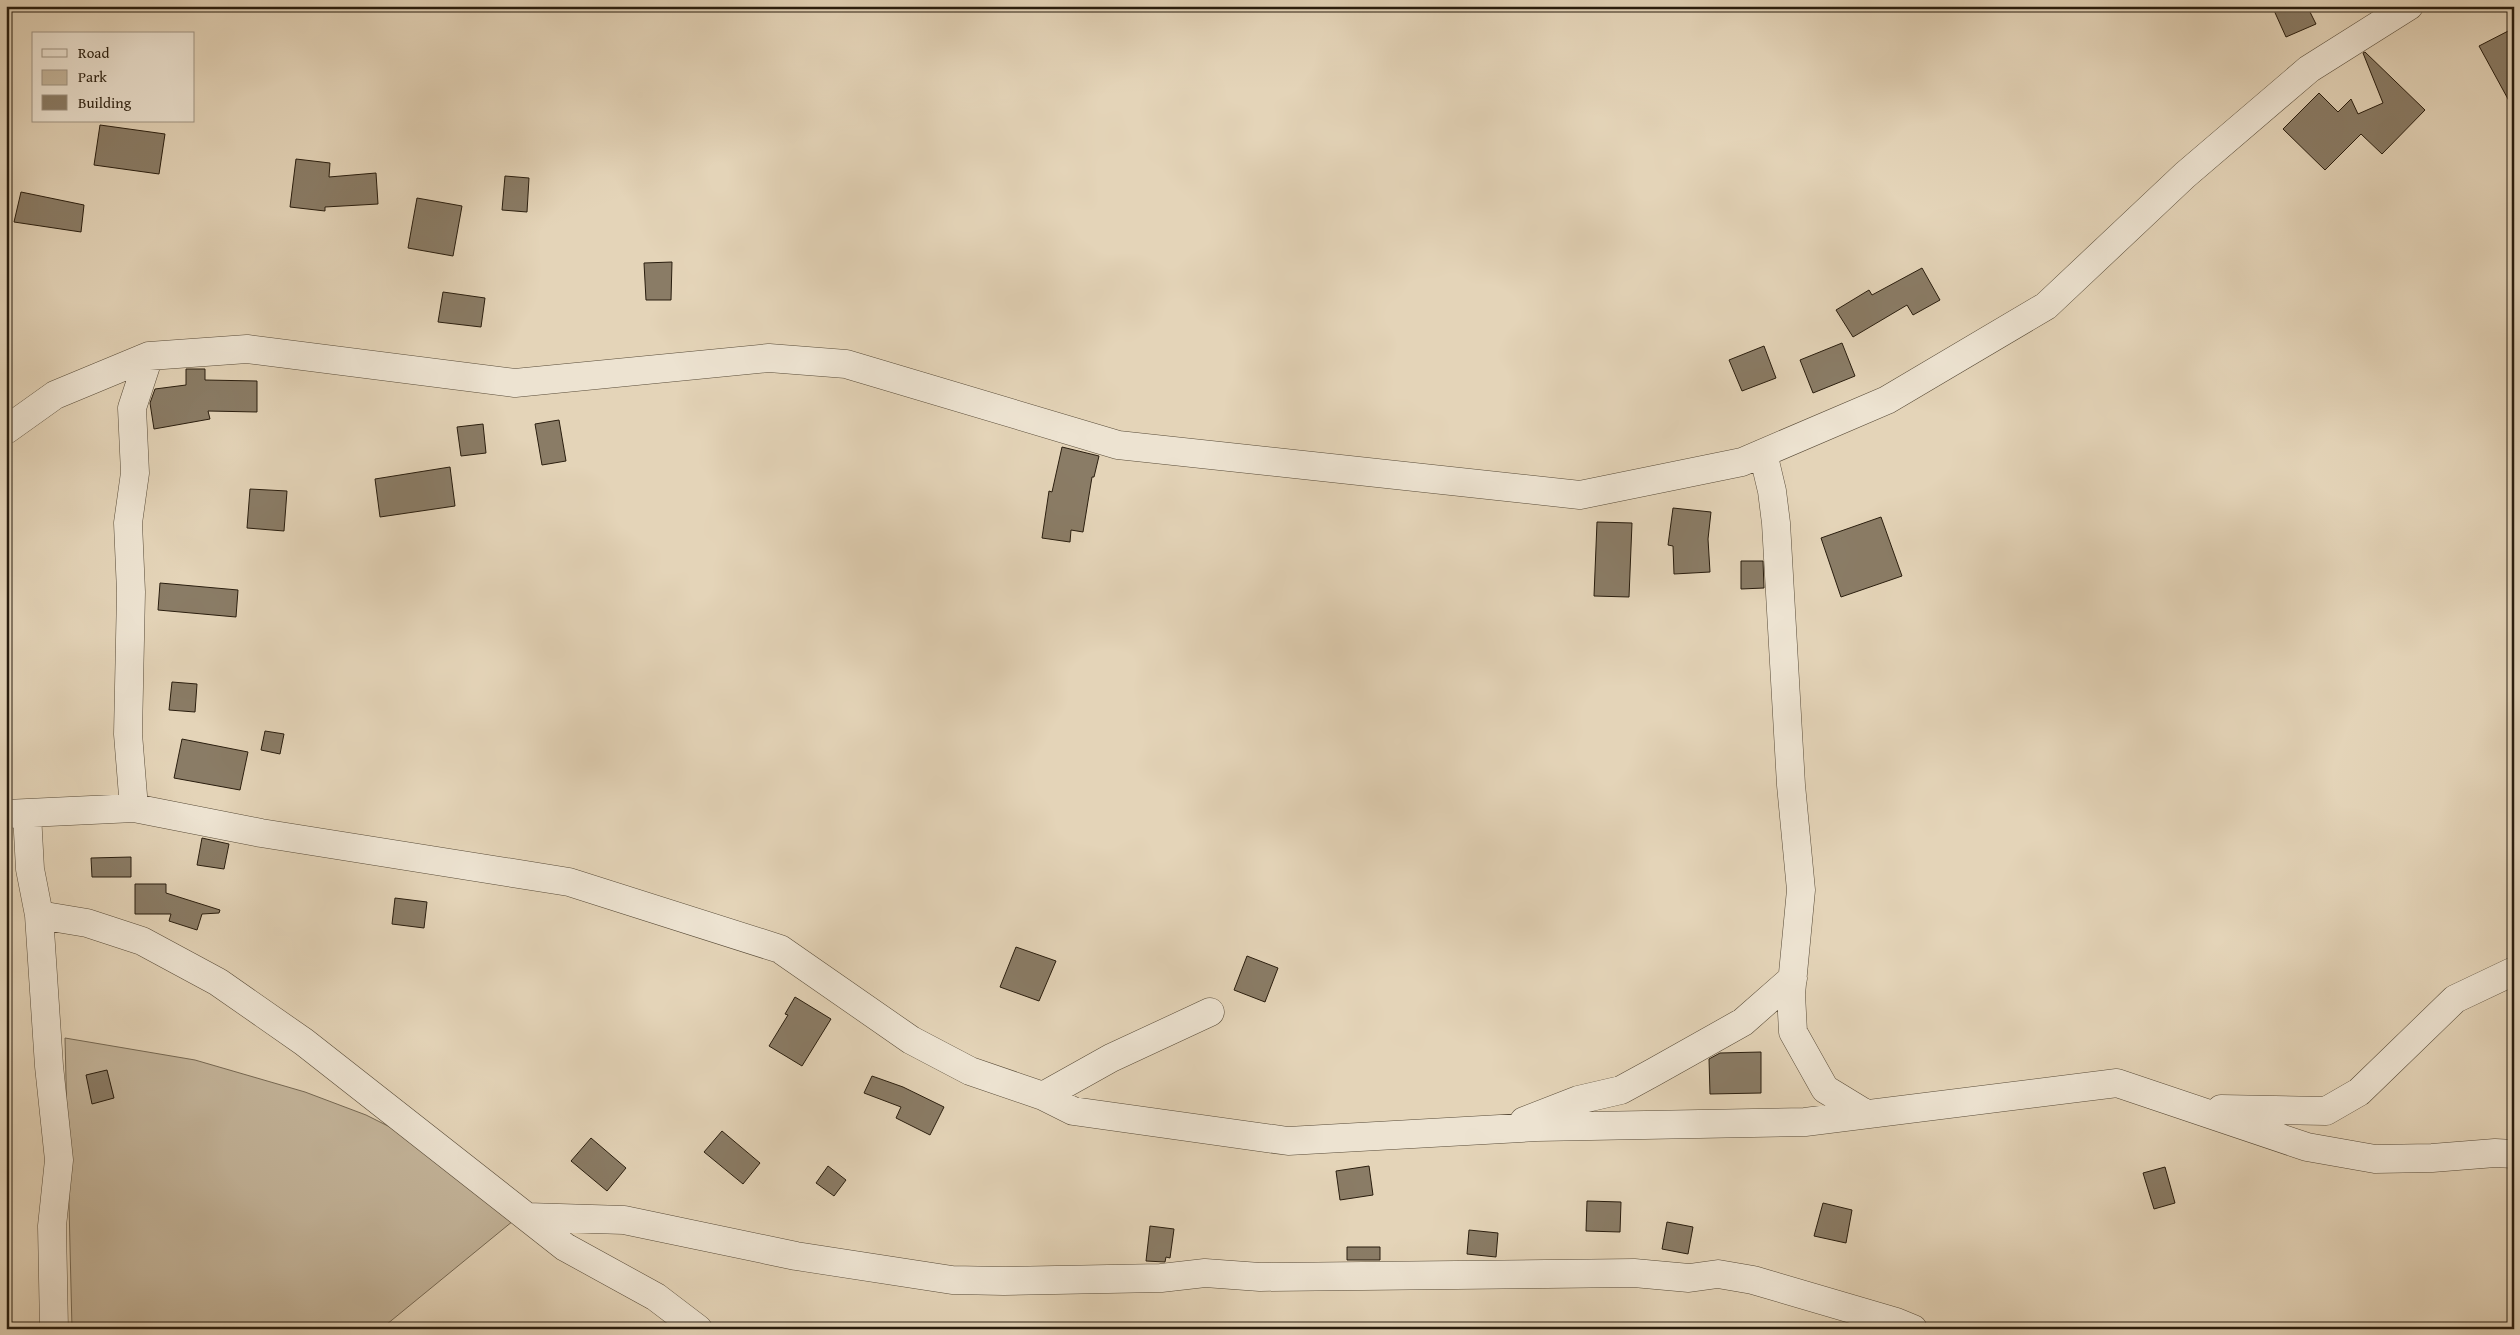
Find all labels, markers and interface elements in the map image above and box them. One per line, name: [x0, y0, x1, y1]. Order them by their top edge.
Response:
legend: [32, 32, 195, 122]
text: Road: [78, 42, 109, 63]
text: Park: [78, 66, 107, 87]
text: Building: [78, 92, 132, 113]

